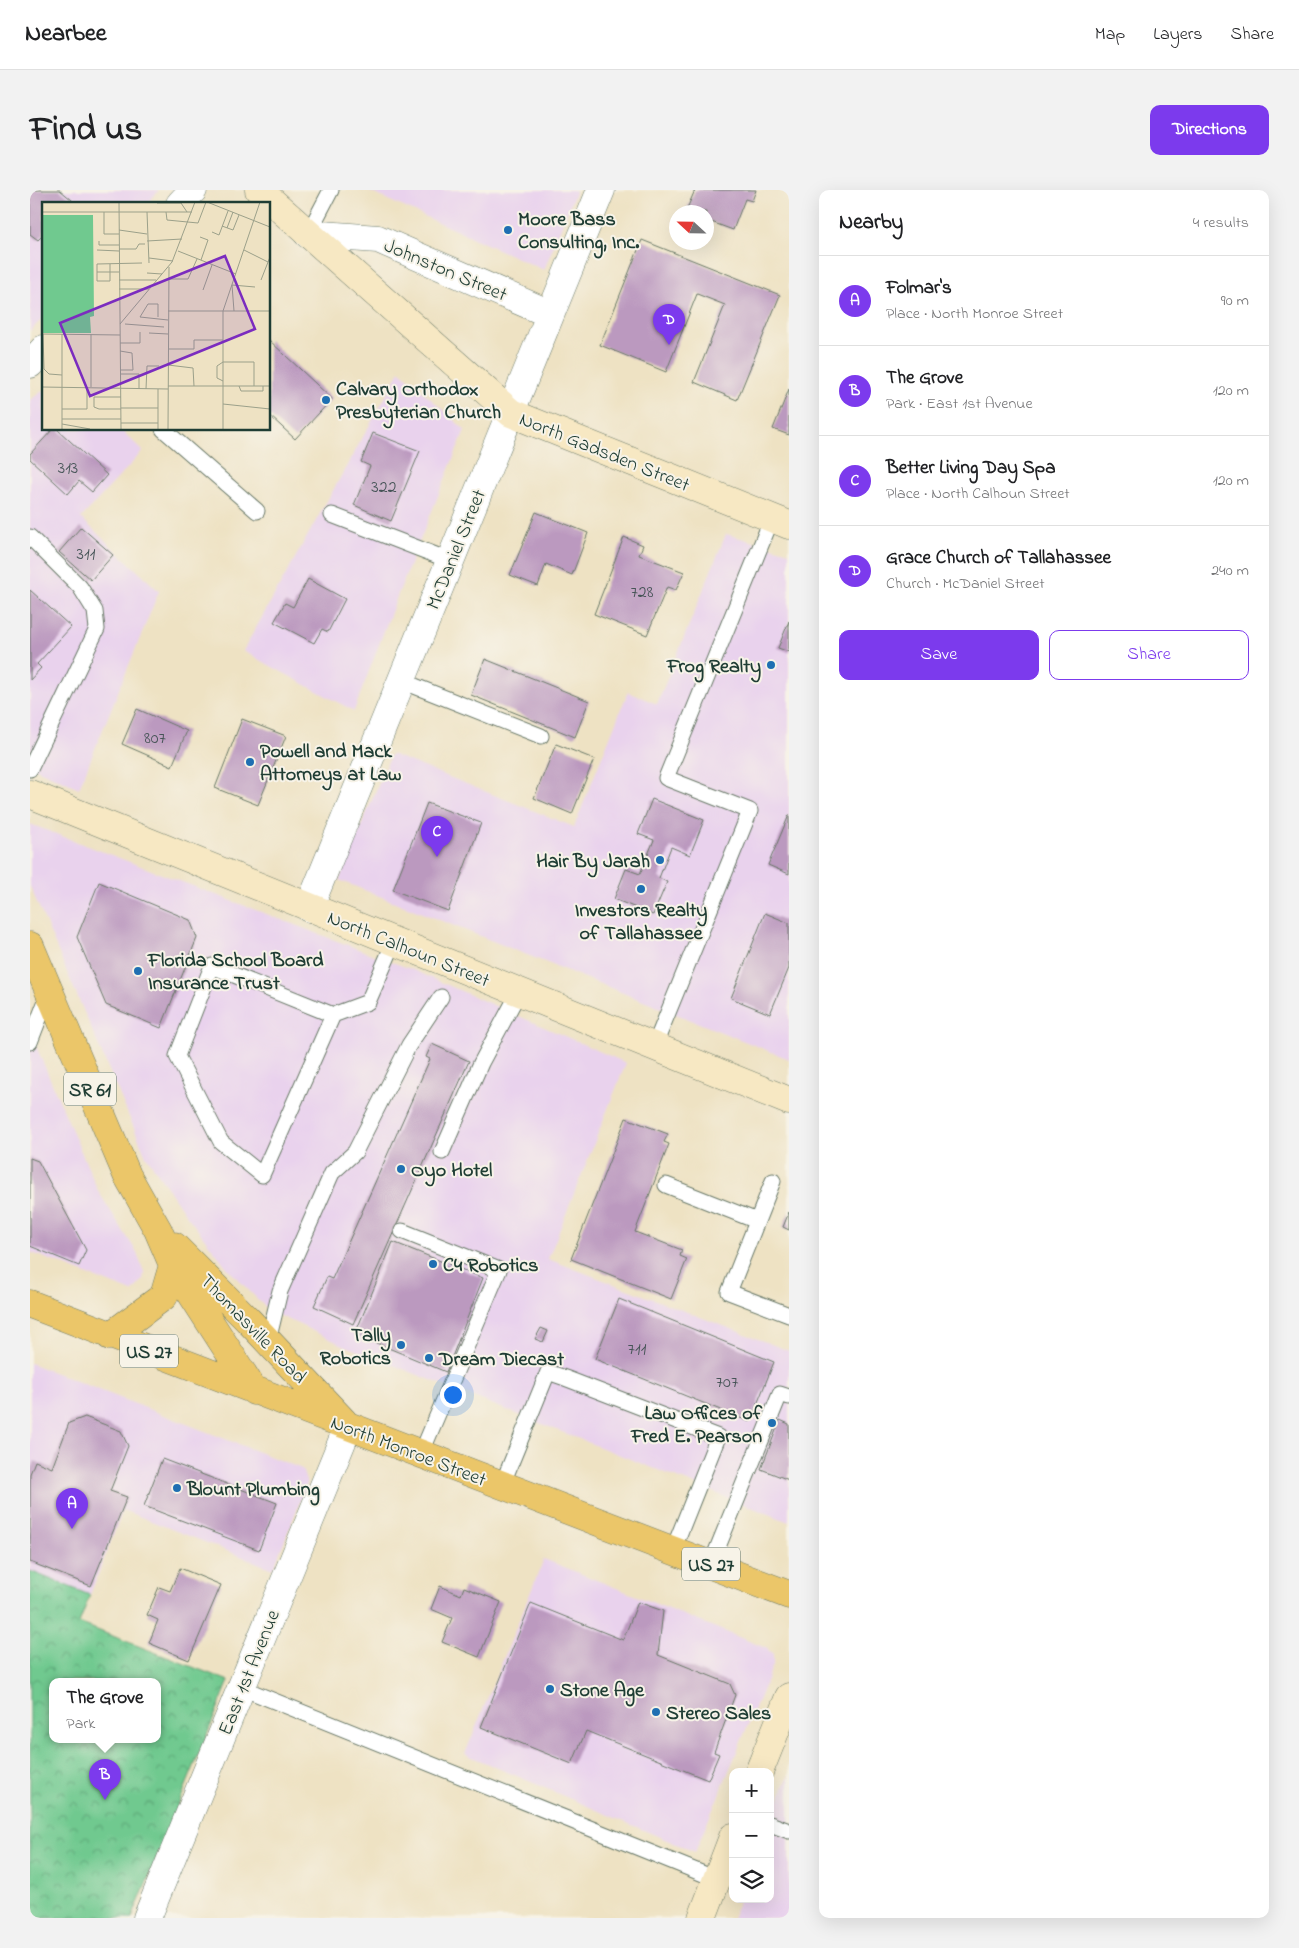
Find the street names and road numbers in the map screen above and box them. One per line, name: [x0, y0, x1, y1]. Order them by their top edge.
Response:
street label: Johnston Street: [379, 232, 511, 310]
street label: North Gadsden Street: [514, 406, 694, 501]
street label: McDaniel Street: [420, 485, 495, 615]
street label: North Calhoun Street: [322, 904, 494, 996]
road number: SR 61: [64, 1072, 116, 1106]
street label: Thomasville Road: [192, 1268, 312, 1391]
road number: US 27: [120, 1334, 178, 1368]
street label: North Monroe Street: [326, 1409, 490, 1495]
road number: US 27: [682, 1548, 740, 1580]
street label: East 1st Avenue: [212, 1606, 289, 1740]

